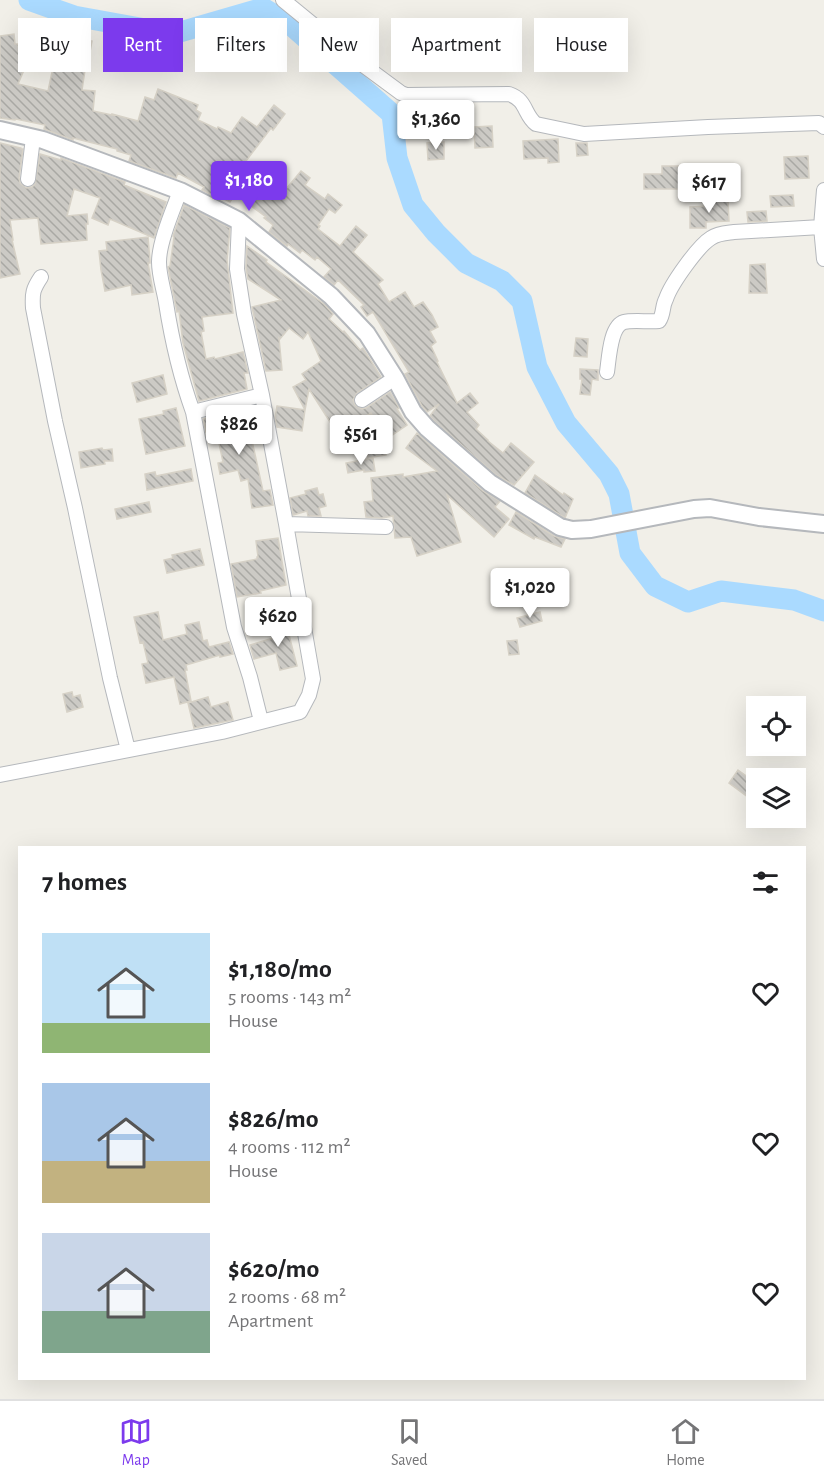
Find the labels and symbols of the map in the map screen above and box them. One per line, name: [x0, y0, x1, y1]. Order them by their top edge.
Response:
pin: $1,360: [387, 100, 485, 151]
pin: $1,180: [200, 161, 298, 212]
pin: $617: [673, 163, 745, 214]
pin: $826: [203, 405, 275, 456]
pin: $561: [325, 415, 397, 466]
pin: $1,020: [481, 568, 579, 619]
pin: $620: [242, 597, 314, 648]

